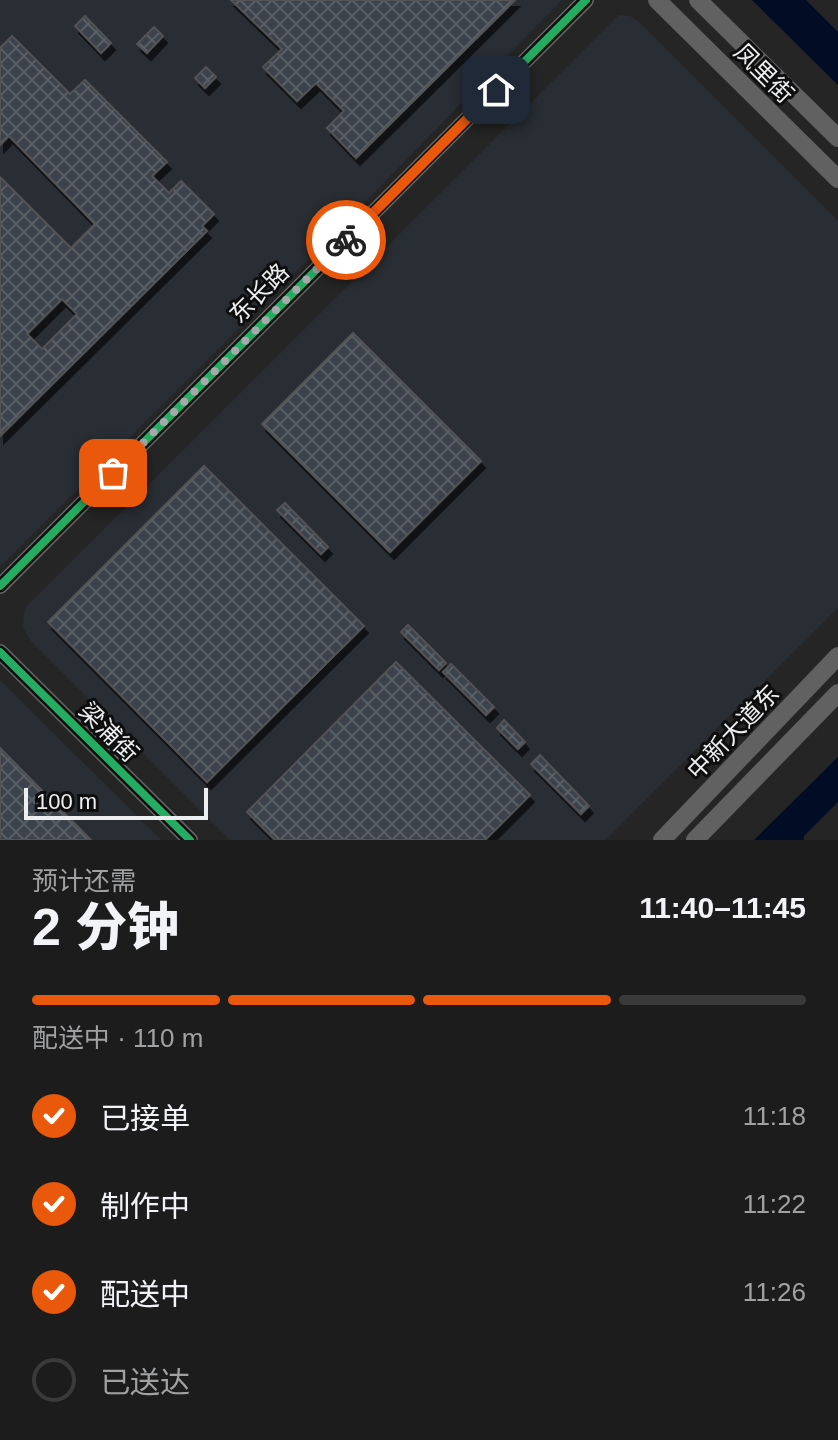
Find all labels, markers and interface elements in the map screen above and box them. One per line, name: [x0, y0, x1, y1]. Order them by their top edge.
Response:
street label: 凤里街: [729, 38, 799, 108]
pin: [462, 56, 530, 124]
icon: home: [474, 68, 518, 112]
courier: [306, 200, 386, 280]
icon: bike: [324, 218, 368, 262]
street label: 东长路: [224, 258, 294, 328]
pin: [79, 439, 147, 507]
icon: bag: [91, 451, 135, 495]
street label: 中新大道东: [682, 679, 784, 785]
street label: 梁浦街: [74, 697, 144, 767]
scale bar: [24, 784, 208, 820]
text: 100 m: [36, 789, 97, 814]
text: 预计还需: [32, 866, 136, 896]
text: 11:40–11:45: [639, 891, 806, 924]
text: 2 分钟: [32, 898, 179, 956]
text: 配送中 · 110 m: [32, 1023, 203, 1053]
icon: check: [32, 1094, 76, 1138]
text: 11:18: [743, 1101, 806, 1131]
text: 已接单: [100, 1102, 190, 1135]
icon: check: [32, 1182, 76, 1226]
text: 11:22: [743, 1189, 806, 1219]
text: 制作中: [100, 1190, 190, 1223]
icon: check: [32, 1270, 76, 1314]
text: 11:26: [743, 1277, 806, 1307]
text: 配送中: [100, 1278, 190, 1311]
text: 已送达: [100, 1366, 190, 1399]

